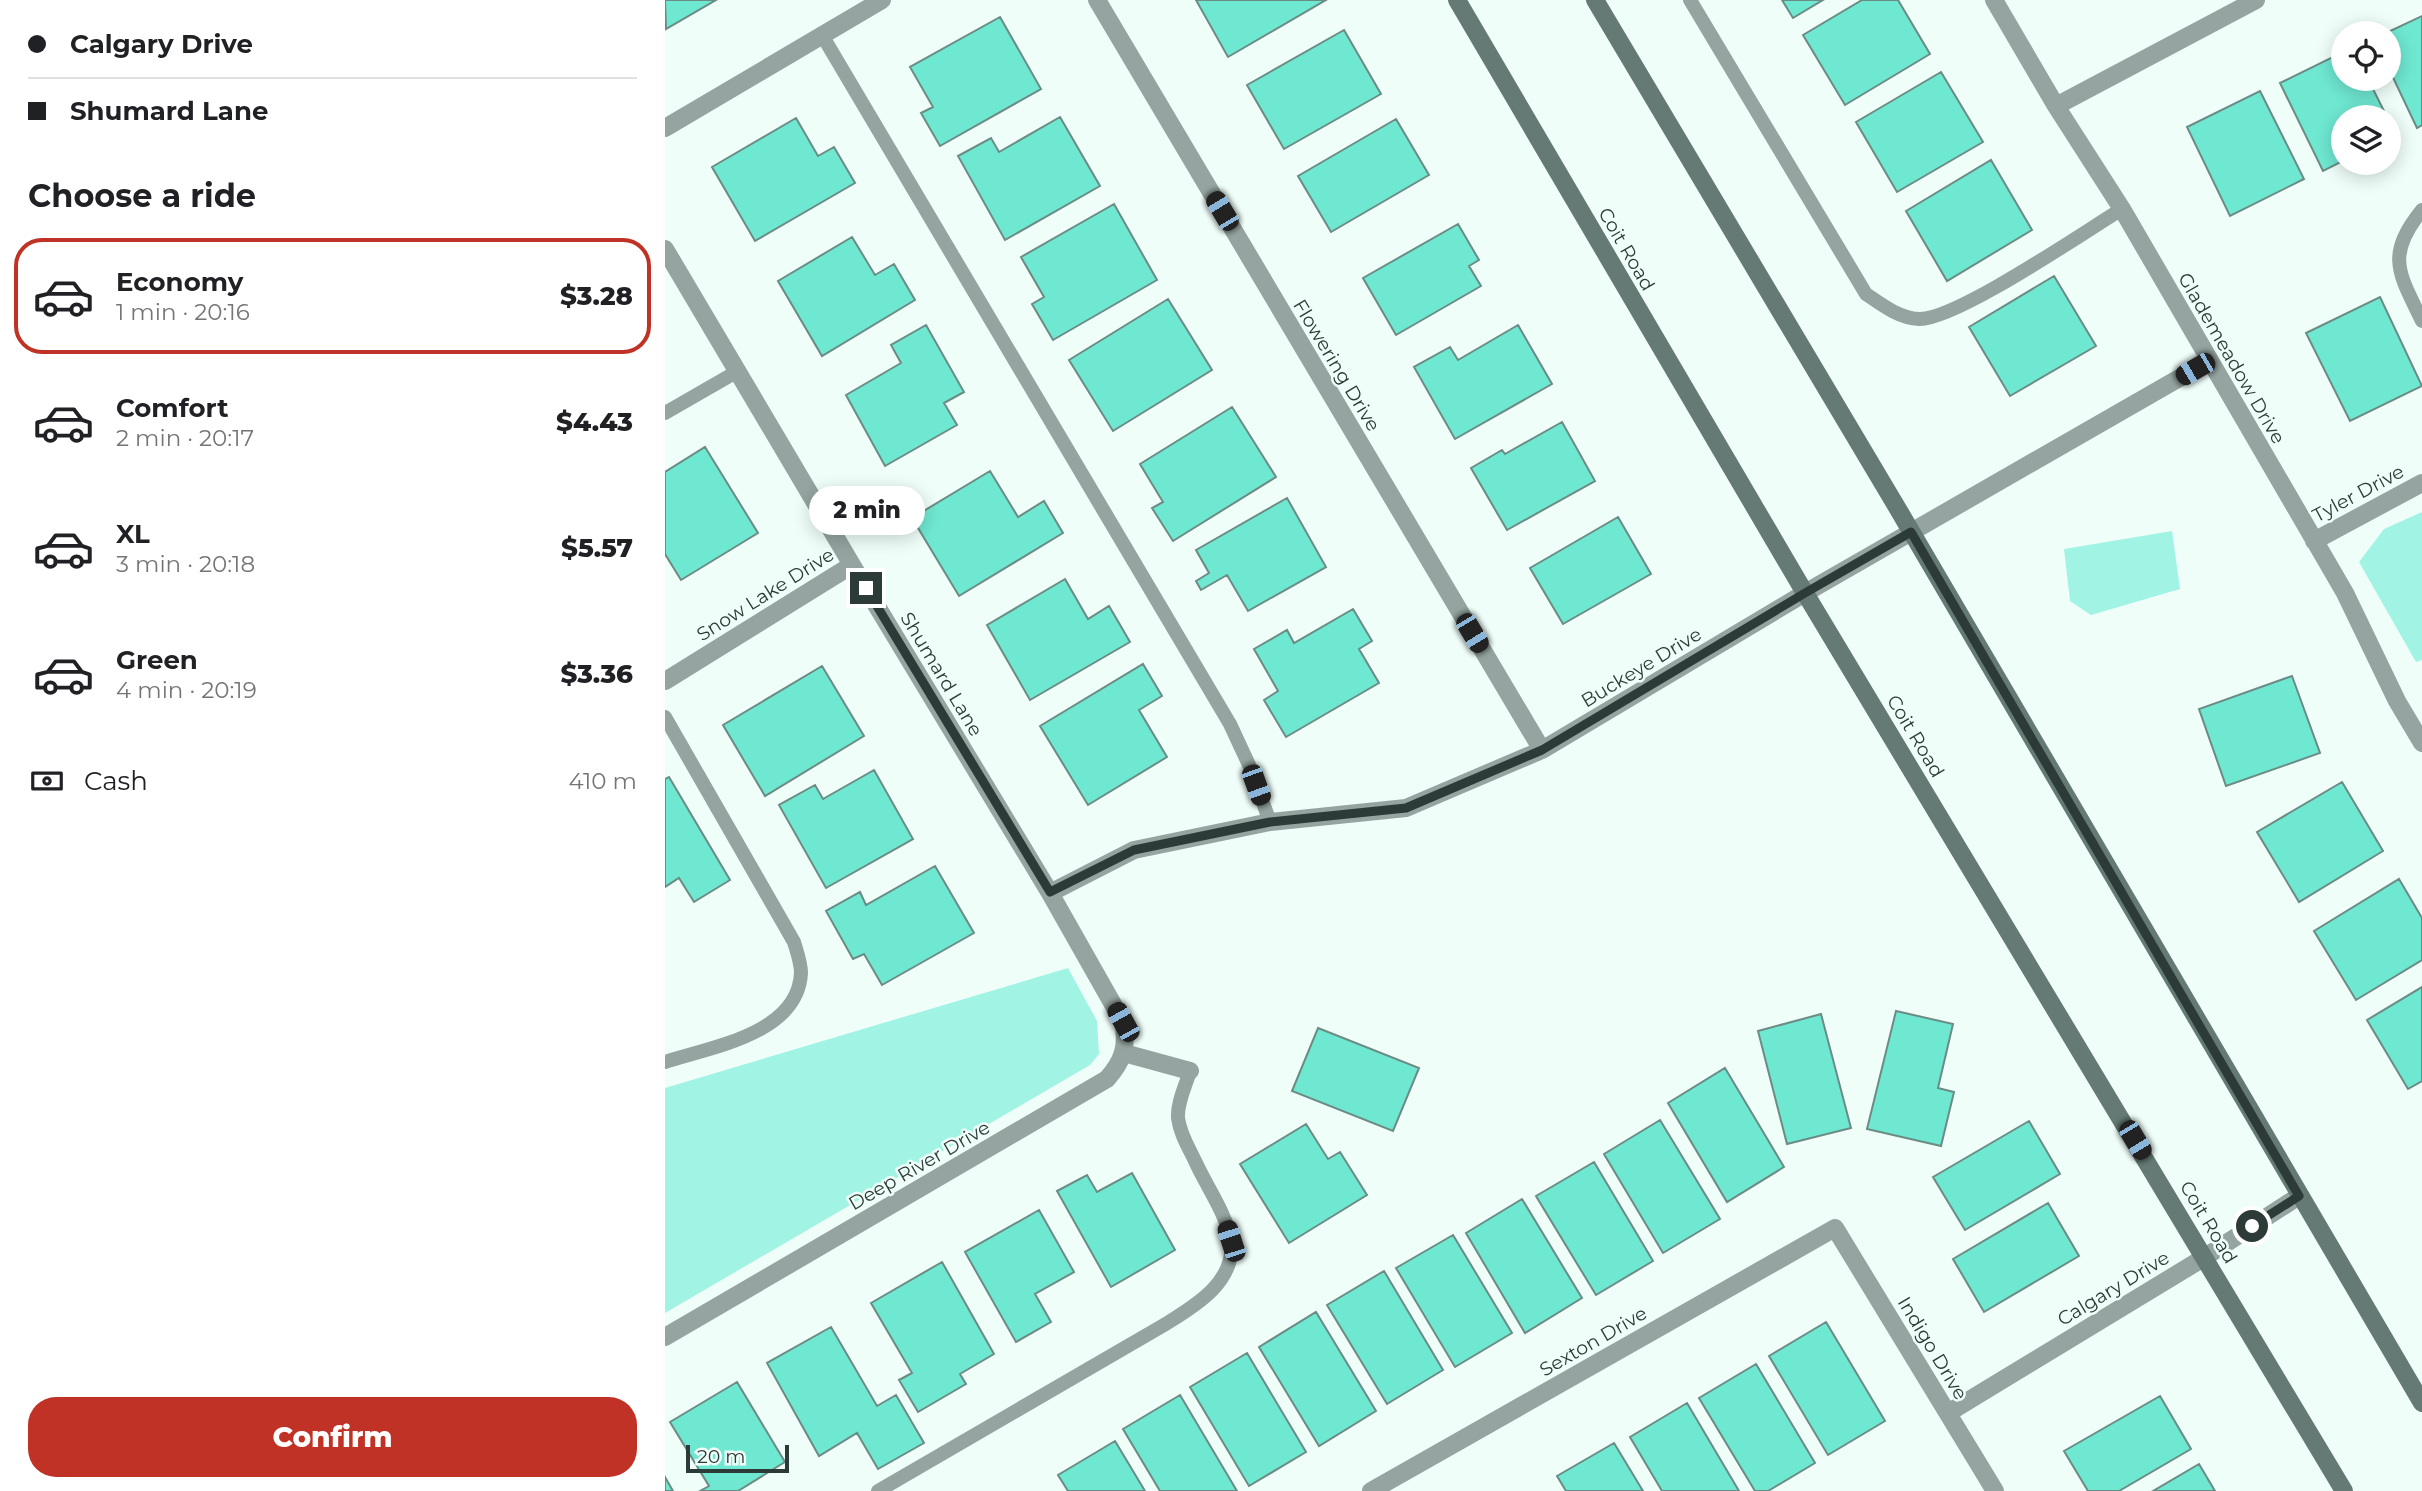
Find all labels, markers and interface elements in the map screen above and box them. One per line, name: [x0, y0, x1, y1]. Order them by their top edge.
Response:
map controls: [2331, 21, 2401, 175]
button: locate: [2331, 21, 2401, 91]
text: Calgary Drive: [70, 28, 253, 60]
text: Shumard Lane: [70, 95, 268, 127]
button: layers: [2331, 105, 2401, 175]
text: Choose a ride: [28, 176, 256, 215]
car: [1203, 188, 1242, 234]
street label: Coit Road: [1594, 204, 1660, 295]
icon: car: [32, 265, 95, 328]
text: Economy: [116, 266, 243, 298]
street label: Glademeadow Drive: [2173, 269, 2290, 448]
text: $3.28: [560, 280, 633, 312]
street label: Flowering Drive: [1288, 295, 1385, 435]
text: 1 min · 20:16: [116, 298, 250, 326]
car: [2172, 349, 2219, 389]
icon: car: [32, 391, 95, 454]
text: Comfort: [116, 392, 228, 424]
text: $4.43: [556, 406, 633, 438]
text: 2 min · 20:17: [116, 424, 254, 452]
street label: Tyler Drive: [2309, 460, 2408, 527]
callout: 2 min: [808, 486, 924, 536]
text: 2 min: [833, 496, 901, 524]
icon: car: [32, 517, 95, 580]
text: XL: [116, 518, 150, 550]
text: $5.57: [561, 532, 633, 564]
street label: Snow Lake Drive: [692, 543, 838, 646]
text: 3 min · 20:18: [116, 550, 255, 578]
route end: [850, 572, 882, 604]
street label: Shumard Lane: [896, 608, 988, 740]
car: [1453, 610, 1492, 656]
street label: Buckeye Drive: [1577, 622, 1706, 712]
icon: car: [32, 643, 95, 706]
text: Green: [116, 644, 198, 676]
text: $3.36: [560, 658, 633, 690]
text: 4 min · 20:19: [116, 676, 257, 704]
street label: Coit Road: [1882, 691, 1949, 782]
icon: cash: [28, 762, 66, 800]
car: [1239, 762, 1274, 808]
text: Cash: [84, 765, 148, 797]
text: 410 m: [568, 767, 637, 795]
car: [1104, 999, 1143, 1045]
street label: Deep River Drive: [845, 1116, 994, 1215]
car: [2116, 1117, 2155, 1163]
street label: Coit Road: [2175, 1177, 2242, 1268]
route start: [2236, 1210, 2268, 1242]
car: [1215, 1218, 1248, 1264]
street label: Calgary Drive: [2053, 1246, 2173, 1331]
street label: Indigo Drive: [1893, 1293, 1972, 1404]
street label: Sexton Drive: [1536, 1302, 1651, 1381]
button: Confirm: [28, 1397, 637, 1477]
scale bar: [686, 1442, 789, 1474]
text: 20 m: [697, 1445, 745, 1468]

